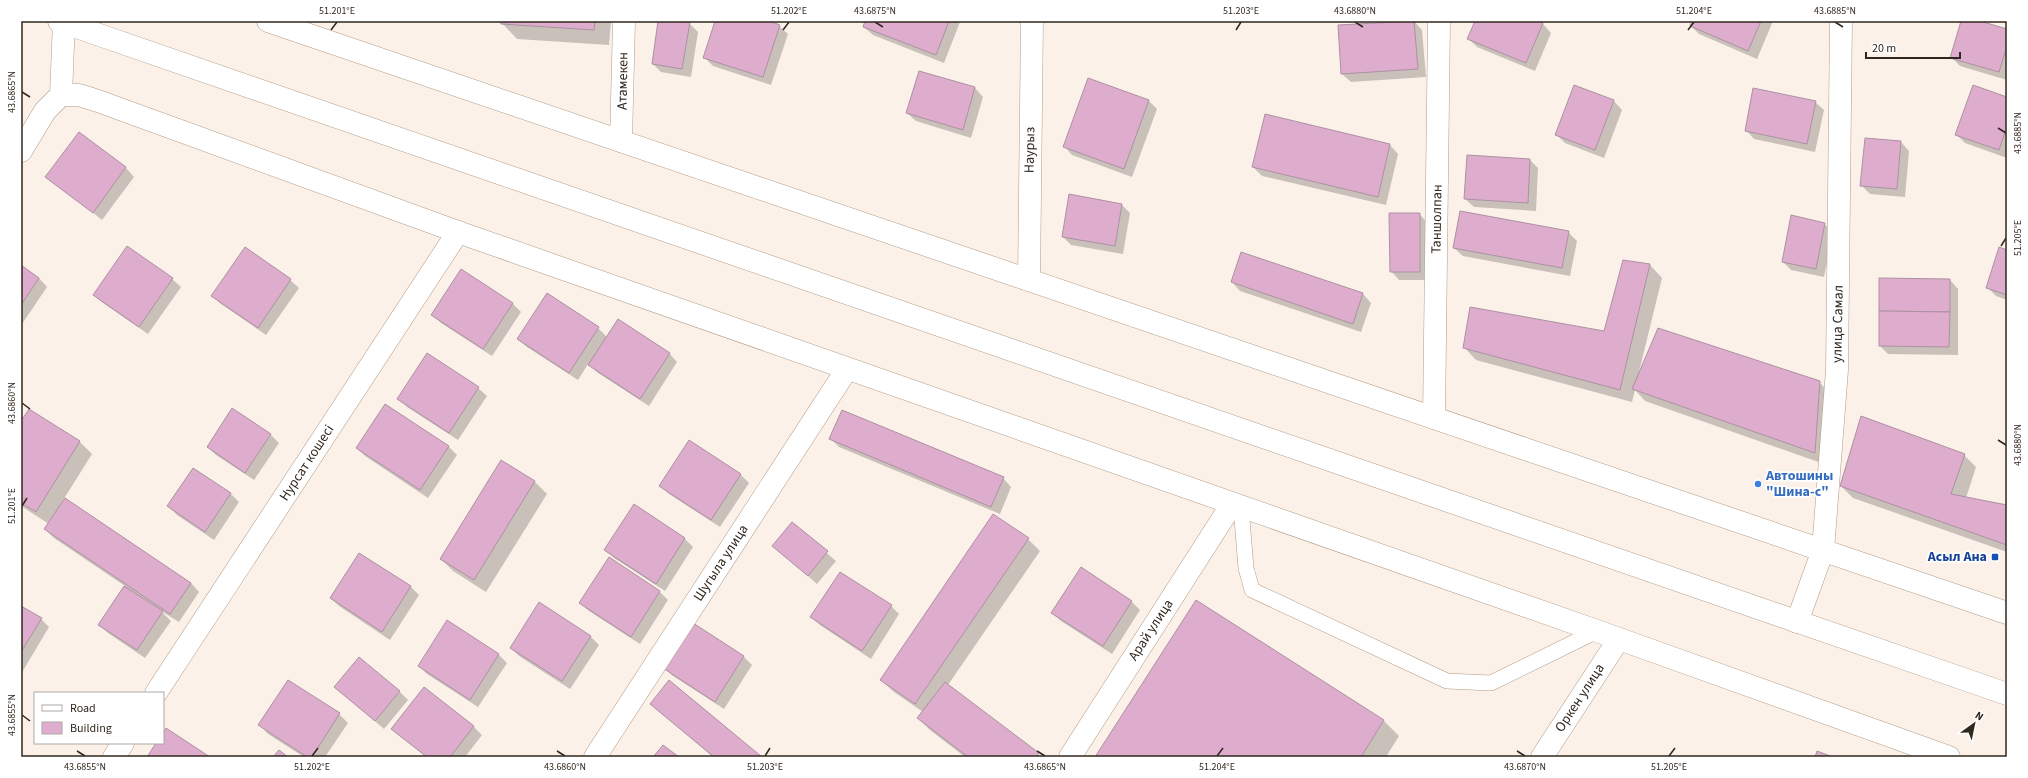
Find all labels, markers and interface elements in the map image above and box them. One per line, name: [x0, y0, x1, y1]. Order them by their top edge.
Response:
text: 51.201°E: [319, 4, 355, 18]
text: 51.202°E: [771, 4, 807, 18]
text: 43.6875°N: [854, 4, 896, 18]
text: 51.203°E: [1223, 4, 1259, 18]
text: 43.6880°N: [1334, 4, 1376, 18]
text: 51.204°E: [1676, 4, 1712, 18]
text: 43.6885°N: [1814, 4, 1856, 18]
scale bar: [1866, 34, 1960, 60]
text: 20 m: [1872, 40, 1896, 57]
street label: Атамекен: [612, 52, 634, 110]
text: 43.6865°N: [5, 71, 19, 113]
text: 43.6885°N: [2011, 112, 2025, 154]
street label: Наурыз: [1020, 127, 1040, 173]
street label: Таншолпан: [1426, 184, 1448, 254]
text: 51.205°E: [2011, 220, 2025, 256]
street label: улица Самал: [1827, 285, 1849, 363]
text: 43.6860°N: [5, 382, 19, 424]
street label: Нурсат кошесi: [275, 421, 339, 505]
text: 43.6880°N: [2011, 424, 2025, 466]
place label: Автошины "Шина-с": [1765, 466, 1833, 502]
marker: Автошины "Шина-с": [1753, 479, 1763, 489]
text: 51.201°E: [5, 488, 19, 524]
street label: Шугыла улица: [689, 521, 753, 605]
place label: Асыл Ана: [1927, 547, 1987, 567]
marker: Асыл Ана: [1990, 552, 2000, 562]
street label: Арай улица: [1124, 595, 1178, 665]
street label: Оркен улица: [1550, 660, 1610, 736]
legend: [34, 692, 164, 744]
text: 43.6855°N: [5, 694, 19, 736]
text: Road: [70, 700, 96, 717]
north arrow: [1954, 704, 1994, 744]
text: N: [1972, 708, 1986, 724]
text: Building: [70, 720, 112, 737]
text: 43.6855°N: [64, 760, 106, 774]
text: 51.202°E: [294, 760, 330, 774]
text: 43.6860°N: [544, 760, 586, 774]
text: 51.203°E: [747, 760, 783, 774]
text: 43.6865°N: [1024, 760, 1066, 774]
text: 51.204°E: [1199, 760, 1235, 774]
text: 43.6870°N: [1504, 760, 1546, 774]
text: 51.205°E: [1651, 760, 1687, 774]

